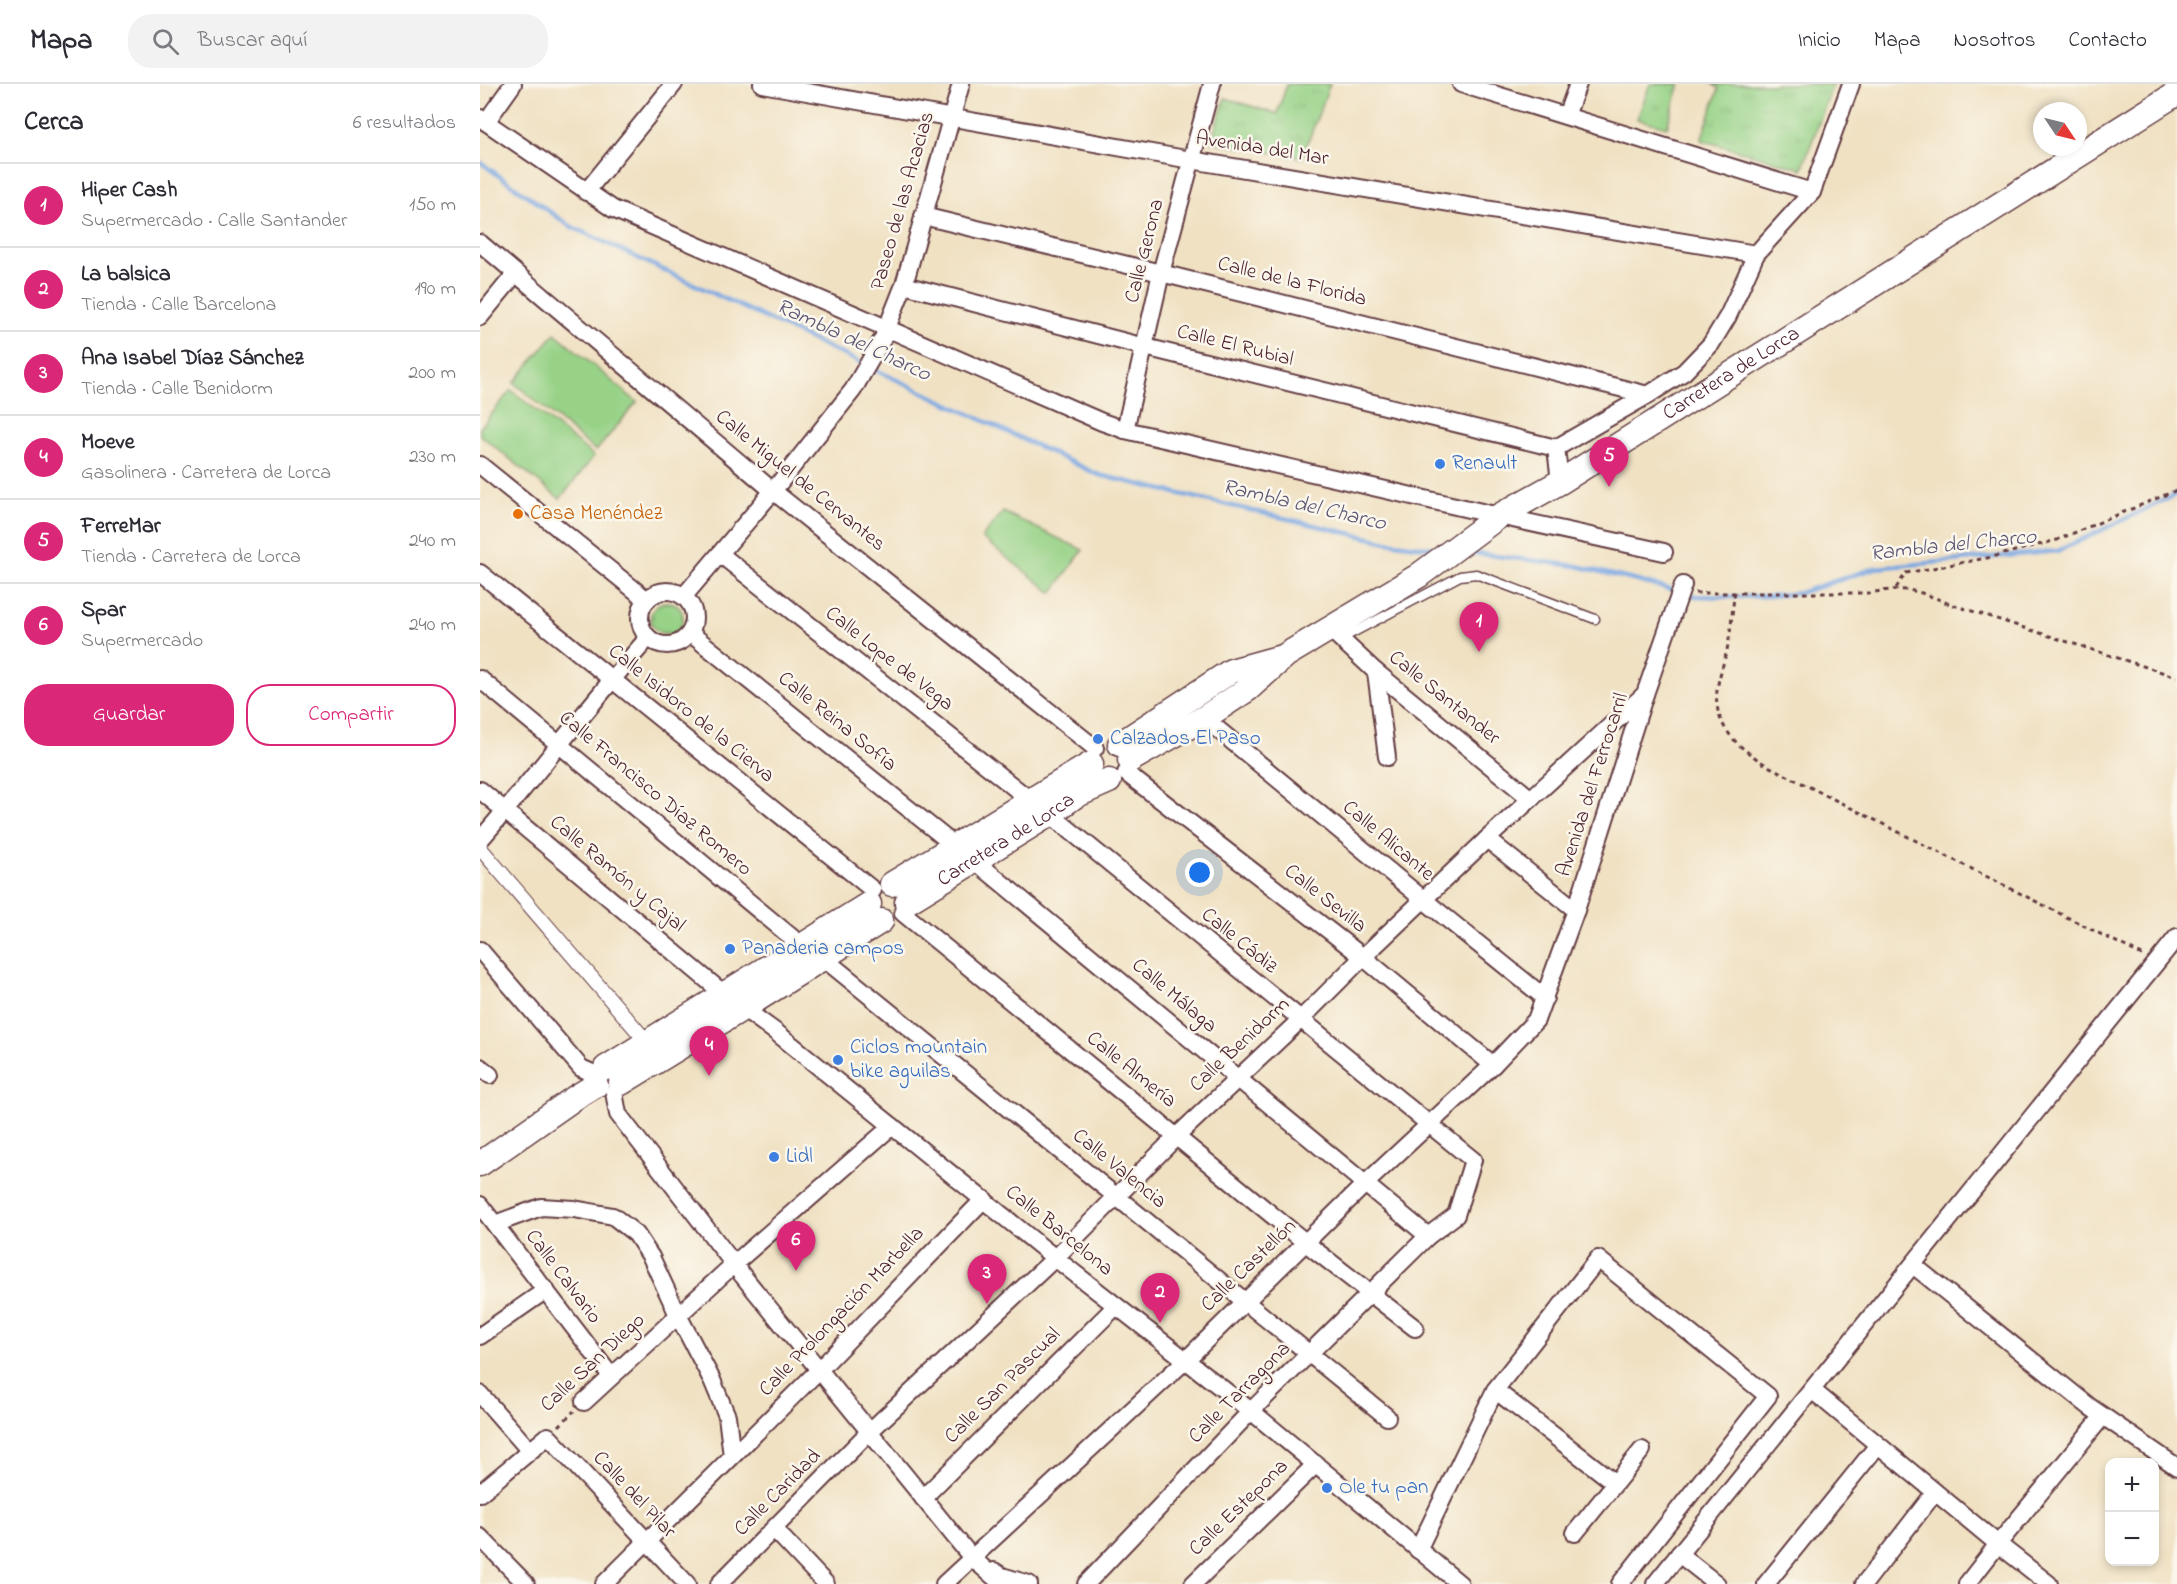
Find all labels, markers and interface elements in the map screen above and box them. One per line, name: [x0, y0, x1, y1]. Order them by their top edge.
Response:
search box: [128, 14, 548, 68]
text: Mapa: [30, 21, 92, 62]
icon: search: [149, 25, 182, 58]
text: Buscar aquí: [197, 25, 307, 57]
text: Inicio: [1798, 26, 1841, 56]
text: Mapa: [1874, 26, 1921, 56]
text: Nosotros: [1954, 26, 2036, 56]
text: Contacto: [2069, 26, 2147, 56]
north arrow: [2033, 102, 2087, 156]
text: Cerca: [24, 104, 84, 142]
street label: Paseo de las Acacias: [863, 108, 943, 294]
text: 6 resultados: [353, 109, 456, 138]
street label: Avenida del Mar: [1193, 124, 1331, 174]
text: Hiper Cash: [81, 175, 178, 207]
text: 1: [40, 191, 47, 220]
text: 150 m: [409, 191, 456, 220]
street label: Calle Gerona: [1118, 196, 1172, 306]
text: Supermercado · Calle Santander: [81, 207, 347, 236]
street label: Calle de la Florida: [1214, 249, 1370, 315]
text: La balsica: [81, 259, 171, 291]
text: 2: [39, 275, 48, 304]
text: 190 m: [414, 275, 456, 304]
text: Tienda · Calle Barcelona: [81, 291, 276, 320]
water label: Rambla del Charco: [771, 291, 937, 391]
street label: Calle El Rubial: [1173, 317, 1297, 375]
street label: Carretera de Lorca: [1657, 319, 1806, 429]
text: Ana Isabel Díaz Sánchez: [81, 343, 304, 375]
text: 3: [39, 359, 48, 388]
text: 200 m: [408, 359, 456, 388]
text: Tienda · Calle Benidorm: [81, 375, 273, 404]
street label: Calle Miguel de Cervantes: [707, 403, 892, 561]
text: Moeve: [81, 427, 135, 459]
pin: 5: [1590, 438, 1628, 487]
text: 4: [39, 443, 48, 472]
text: 230 m: [409, 443, 456, 472]
place label: Renault: [1452, 449, 1517, 479]
marker: Renault: [1433, 457, 1447, 471]
text: Gasolinera · Carretera de Lorca: [81, 459, 331, 488]
water label: Rambla del Charco: [1219, 472, 1390, 541]
place label: Casa Menéndez: [530, 499, 663, 529]
marker: Casa Menéndez: [511, 507, 525, 521]
text: FerreMar: [81, 511, 161, 543]
water label: Rambla del Charco: [1868, 521, 2039, 571]
text: 5: [38, 527, 49, 556]
text: 240 m: [409, 527, 456, 556]
text: Tienda · Carretera de Lorca: [81, 543, 301, 572]
text: Spar: [81, 595, 126, 627]
street label: Calle Lope de Vega: [817, 599, 960, 720]
pin: 1: [1460, 602, 1498, 652]
text: 6: [39, 611, 48, 640]
text: 240 m: [409, 611, 456, 640]
text: Supermercado: [81, 627, 203, 656]
street label: Calle Isidoro de la Cierva: [601, 637, 781, 791]
street label: Calle Santander: [1382, 643, 1507, 753]
street label: Calle Reina Sofía: [771, 665, 903, 779]
button: Guardar: [24, 684, 234, 746]
button: Compartir: [246, 684, 456, 746]
street label: Avenida del Ferrocarril: [1549, 689, 1637, 881]
street label: Calle Francisco Díaz Romero: [552, 704, 758, 884]
place label: Calzados El Paso: [1110, 724, 1261, 754]
marker: Calzados El Paso: [1091, 732, 1105, 746]
street label: Carretera de Lorca: [932, 786, 1081, 895]
street label: Calle Alicante: [1335, 793, 1441, 889]
street label: Calle Ramón y Cajal: [541, 808, 691, 941]
street label: Calle Sevilla: [1277, 857, 1373, 941]
your location: [1185, 858, 1214, 887]
street label: Calle Cádiz: [1194, 901, 1284, 981]
place label: Panaderia campos: [742, 934, 904, 964]
marker: Panaderia campos: [723, 942, 737, 956]
street label: Calle Málaga: [1123, 951, 1223, 1042]
street label: Calle Benidorm: [1183, 990, 1297, 1100]
street label: Calle Almería: [1079, 1024, 1183, 1116]
pin: 4: [690, 1026, 728, 1076]
place label: Ciclos mountain bike aguilas: [850, 1033, 987, 1089]
marker: Ciclos mountain bike aguilas: [831, 1053, 845, 1067]
street label: Calle Valencia: [1065, 1122, 1173, 1216]
place label: Lidl: [786, 1142, 813, 1172]
marker: Lidl: [767, 1150, 781, 1164]
street label: Calle Barcelona: [998, 1178, 1120, 1284]
street label: Calle Castellón: [1194, 1213, 1304, 1319]
street label: Calle Prolongación Marbella: [752, 1220, 933, 1405]
pin: 6: [776, 1222, 816, 1271]
street label: Calle Calvario: [517, 1223, 609, 1331]
pin: 3: [968, 1254, 1006, 1304]
pin: 2: [1140, 1274, 1180, 1323]
street label: Calle San Diego: [534, 1306, 654, 1421]
street label: Calle San Pascual: [938, 1321, 1068, 1451]
street label: Calle Tarragona: [1182, 1335, 1300, 1453]
street label: Calle Caridad: [728, 1442, 829, 1543]
street label: Calle del Pilar: [585, 1444, 683, 1546]
street label: Calle Estepona: [1182, 1453, 1296, 1563]
map controls: [2105, 1458, 2159, 1566]
button: +: [2105, 1458, 2159, 1512]
place label: Ole tu pan: [1339, 1473, 1428, 1503]
marker: Ole tu pan: [1320, 1481, 1334, 1495]
button: −: [2105, 1512, 2159, 1566]

